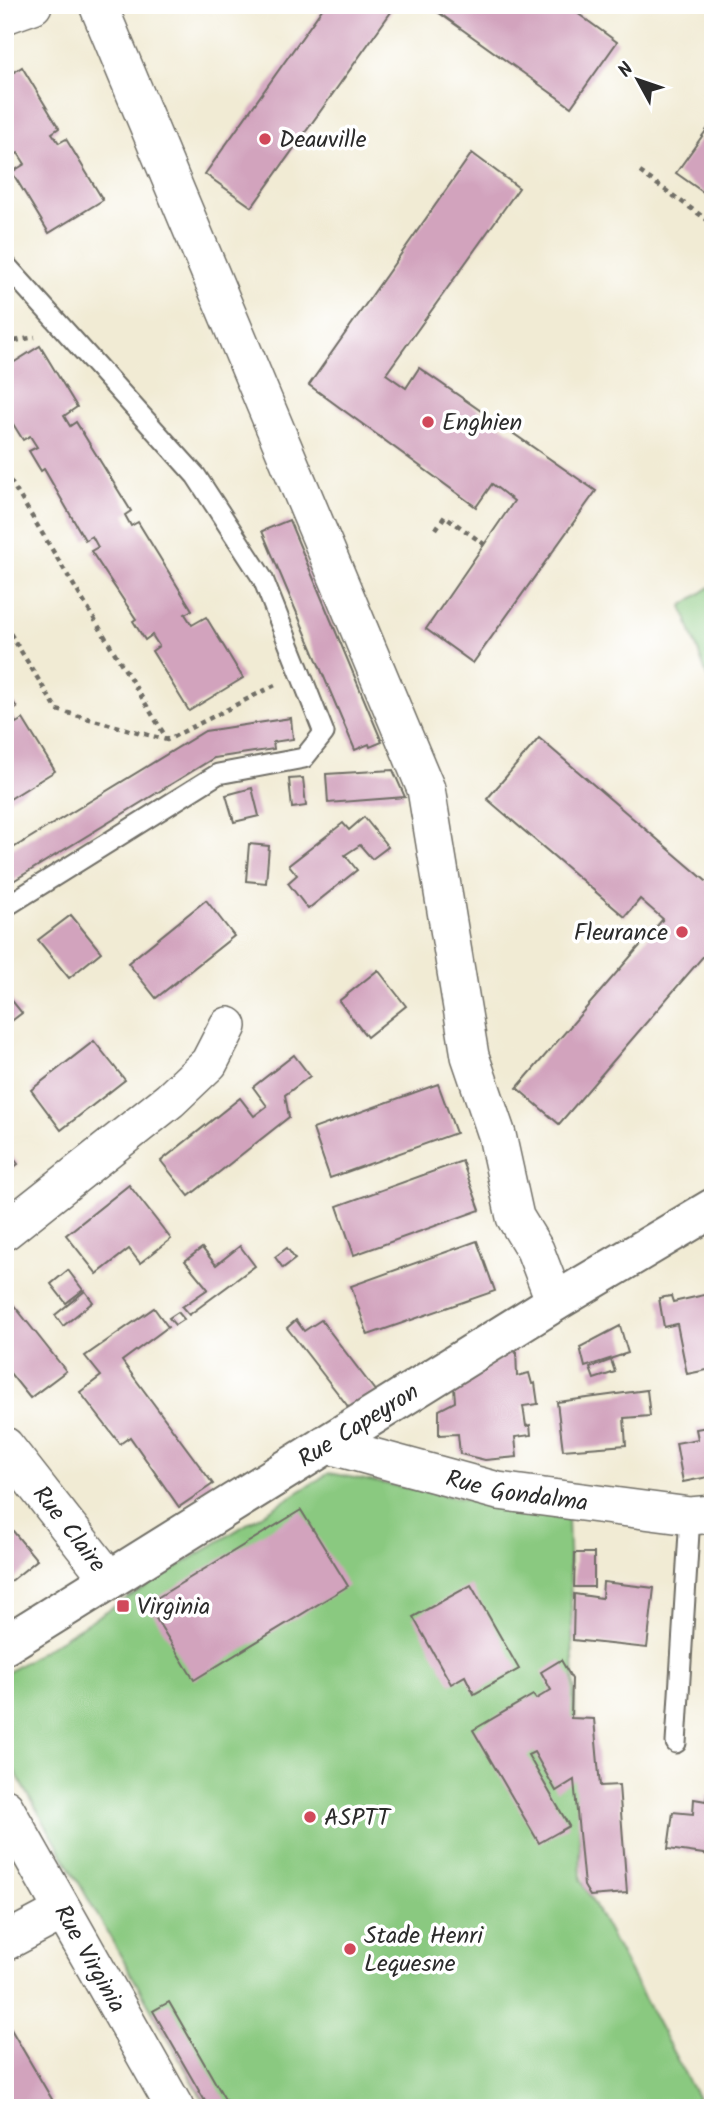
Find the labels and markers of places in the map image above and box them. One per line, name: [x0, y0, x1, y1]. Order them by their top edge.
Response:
place label: Deauville: [279, 121, 367, 160]
marker: Deauville: [257, 131, 273, 147]
place label: Enghien: [442, 404, 522, 443]
marker: Enghien: [420, 414, 436, 430]
place label: Fleurance: [574, 914, 668, 953]
marker: Fleurance: [674, 924, 690, 940]
place label: Virginia: [137, 1588, 210, 1627]
marker: Virginia: [115, 1598, 131, 1614]
place label: ASPTT: [324, 1799, 392, 1838]
marker: ASPTT: [302, 1809, 318, 1825]
place label: Stade Henri Lequesne: [364, 1917, 484, 1984]
marker: Stade Henri Lequesne: [342, 1941, 358, 1957]

